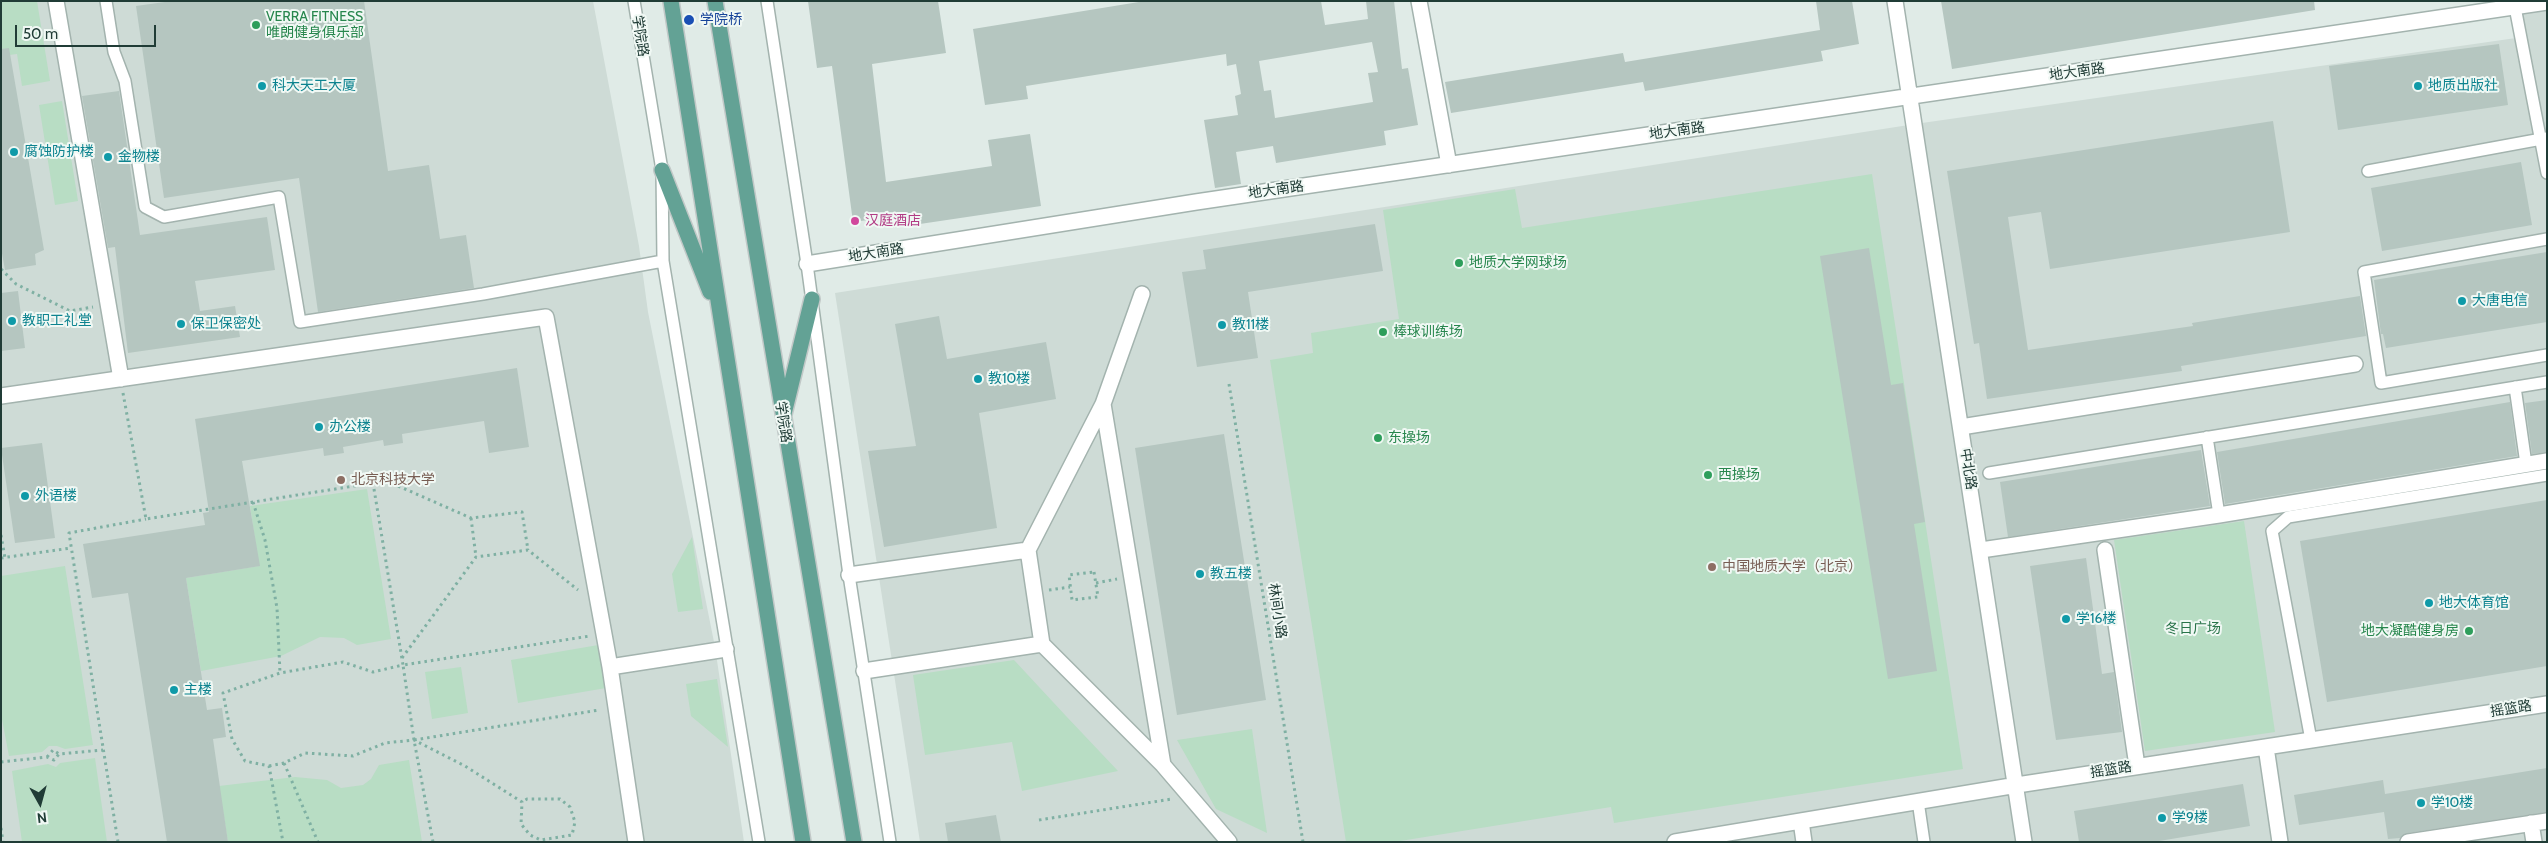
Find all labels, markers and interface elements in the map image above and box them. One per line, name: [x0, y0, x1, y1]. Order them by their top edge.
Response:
place label: VERRA FITNESS 唯朗健身俱乐部: [266, 9, 364, 41]
place label: 学院桥: [700, 12, 742, 28]
marker: 学院桥: [682, 13, 696, 27]
street label: 学院路: [628, 14, 652, 58]
scale bar: [18, 15, 159, 47]
marker: VERRA FITNESS 唯朗健身俱乐部: [250, 19, 262, 31]
text: 50 m: [23, 25, 58, 43]
street label: 地大南路: [2048, 60, 2106, 84]
place label: 科大天工大厦: [272, 78, 356, 94]
place label: 地质出版社: [2428, 78, 2498, 94]
marker: 科大天工大厦: [256, 80, 268, 92]
marker: 地质出版社: [2412, 80, 2424, 92]
street label: 地大南路: [1648, 119, 1706, 143]
place label: 腐蚀防护楼: [24, 144, 94, 160]
marker: 腐蚀防护楼: [8, 146, 20, 158]
place label: 金物楼: [118, 149, 160, 165]
marker: 金物楼: [102, 151, 114, 163]
street label: 地大南路: [1247, 178, 1305, 202]
place label: 汉庭酒店: [865, 213, 921, 229]
marker: 汉庭酒店: [849, 215, 861, 227]
street label: 地大南路: [847, 240, 905, 266]
place label: 地质大学网球场: [1469, 255, 1567, 271]
marker: 地质大学网球场: [1453, 257, 1465, 269]
place label: 大唐电信: [2472, 293, 2528, 309]
marker: 大唐电信: [2456, 295, 2468, 307]
place label: 教职工礼堂: [22, 313, 92, 329]
marker: 教职工礼堂: [6, 315, 18, 327]
place label: 保卫保密处: [191, 316, 261, 332]
place label: 教11楼: [1232, 317, 1269, 333]
marker: 保卫保密处: [175, 318, 187, 330]
marker: 教11楼: [1216, 319, 1228, 331]
place label: 棒球训练场: [1393, 324, 1463, 340]
marker: 棒球训练场: [1377, 326, 1389, 338]
place label: 教10楼: [988, 371, 1030, 387]
marker: 教10楼: [972, 373, 984, 385]
street label: 学院路: [771, 400, 795, 444]
place label: 办公楼: [329, 419, 371, 435]
marker: 办公楼: [313, 421, 325, 433]
place label: 东操场: [1388, 430, 1430, 446]
marker: 东操场: [1372, 432, 1384, 444]
street label: 中北路: [1956, 447, 1980, 491]
place label: 西操场: [1718, 467, 1760, 483]
marker: 西操场: [1702, 469, 1714, 481]
place label: 北京科技大学: [351, 472, 435, 488]
marker: 北京科技大学: [335, 474, 347, 486]
place label: 外语楼: [35, 488, 77, 504]
marker: 外语楼: [19, 490, 31, 502]
place label: 中国地质大学（北京）: [1722, 559, 1862, 575]
marker: 中国地质大学（北京）: [1706, 561, 1718, 573]
place label: 教五楼: [1210, 566, 1252, 582]
marker: 教五楼: [1194, 568, 1206, 580]
street label: 林间小路: [1264, 582, 1290, 640]
place label: 地大体育馆: [2439, 595, 2509, 611]
marker: 地大体育馆: [2423, 597, 2435, 609]
place label: 学16楼: [2076, 611, 2117, 627]
marker: 学16楼: [2060, 613, 2072, 625]
park label: 冬日广场: [2165, 621, 2221, 637]
place label: 地大凝酷健身房: [2361, 623, 2459, 639]
marker: 地大凝酷健身房: [2463, 625, 2475, 637]
place label: 主楼: [184, 682, 212, 698]
marker: 主楼: [168, 684, 180, 696]
street label: 摇篮路: [2489, 697, 2533, 721]
street label: 摇篮路: [2089, 758, 2133, 782]
north arrow: [15, 778, 65, 828]
place label: 学10楼: [2431, 795, 2473, 811]
marker: 学10楼: [2415, 797, 2427, 809]
text: N: [36, 808, 48, 827]
place label: 学9楼: [2172, 810, 2208, 826]
marker: 学9楼: [2156, 812, 2168, 824]

